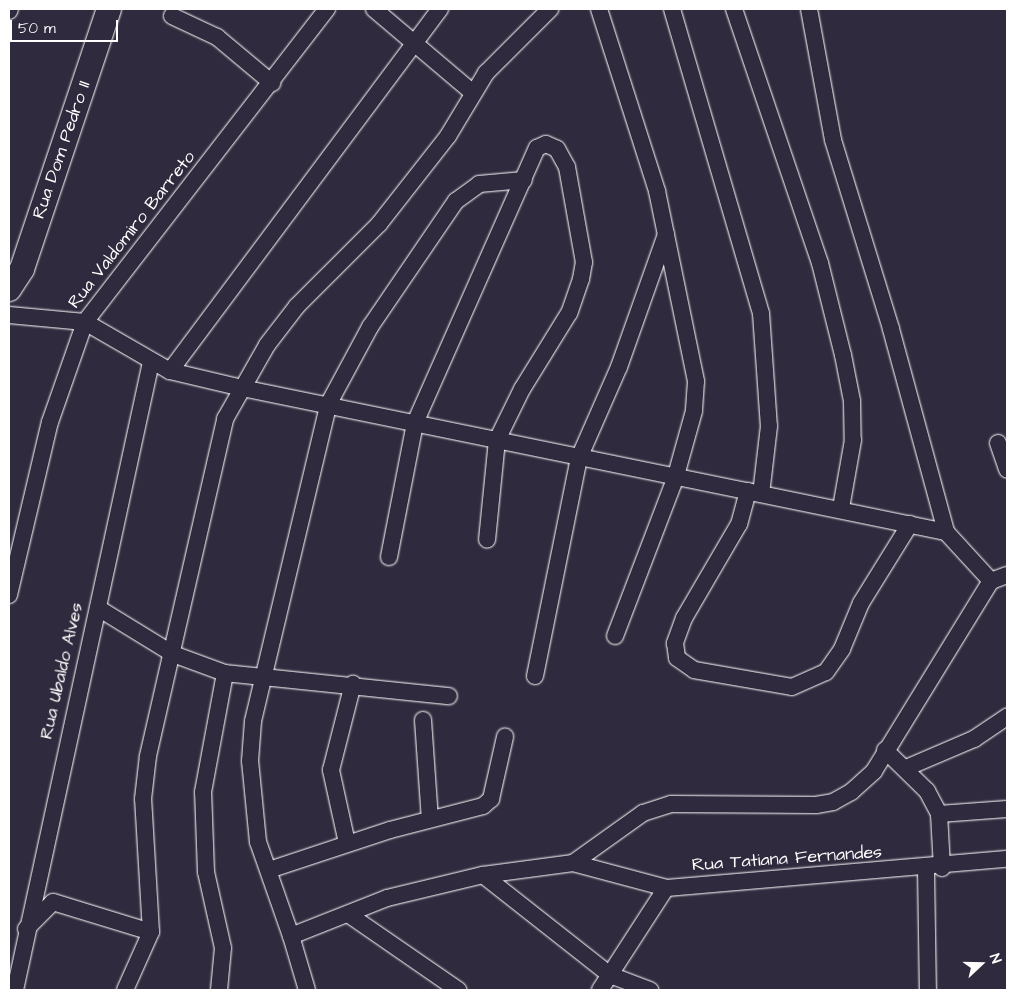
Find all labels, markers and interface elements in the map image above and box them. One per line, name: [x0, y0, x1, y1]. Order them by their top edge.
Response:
scale bar: [12, 10, 120, 42]
text: 50 m: [18, 18, 56, 39]
street label: Rua Dom Pedro II: [28, 78, 96, 222]
street label: Rua Valdomiro Barreto: [64, 147, 200, 313]
street label: Rua Ubaldo Alves: [36, 601, 88, 741]
street label: Rua Tatiana Fernandes: [691, 842, 883, 876]
north arrow: [956, 939, 1006, 989]
text: N: [984, 951, 1006, 966]

